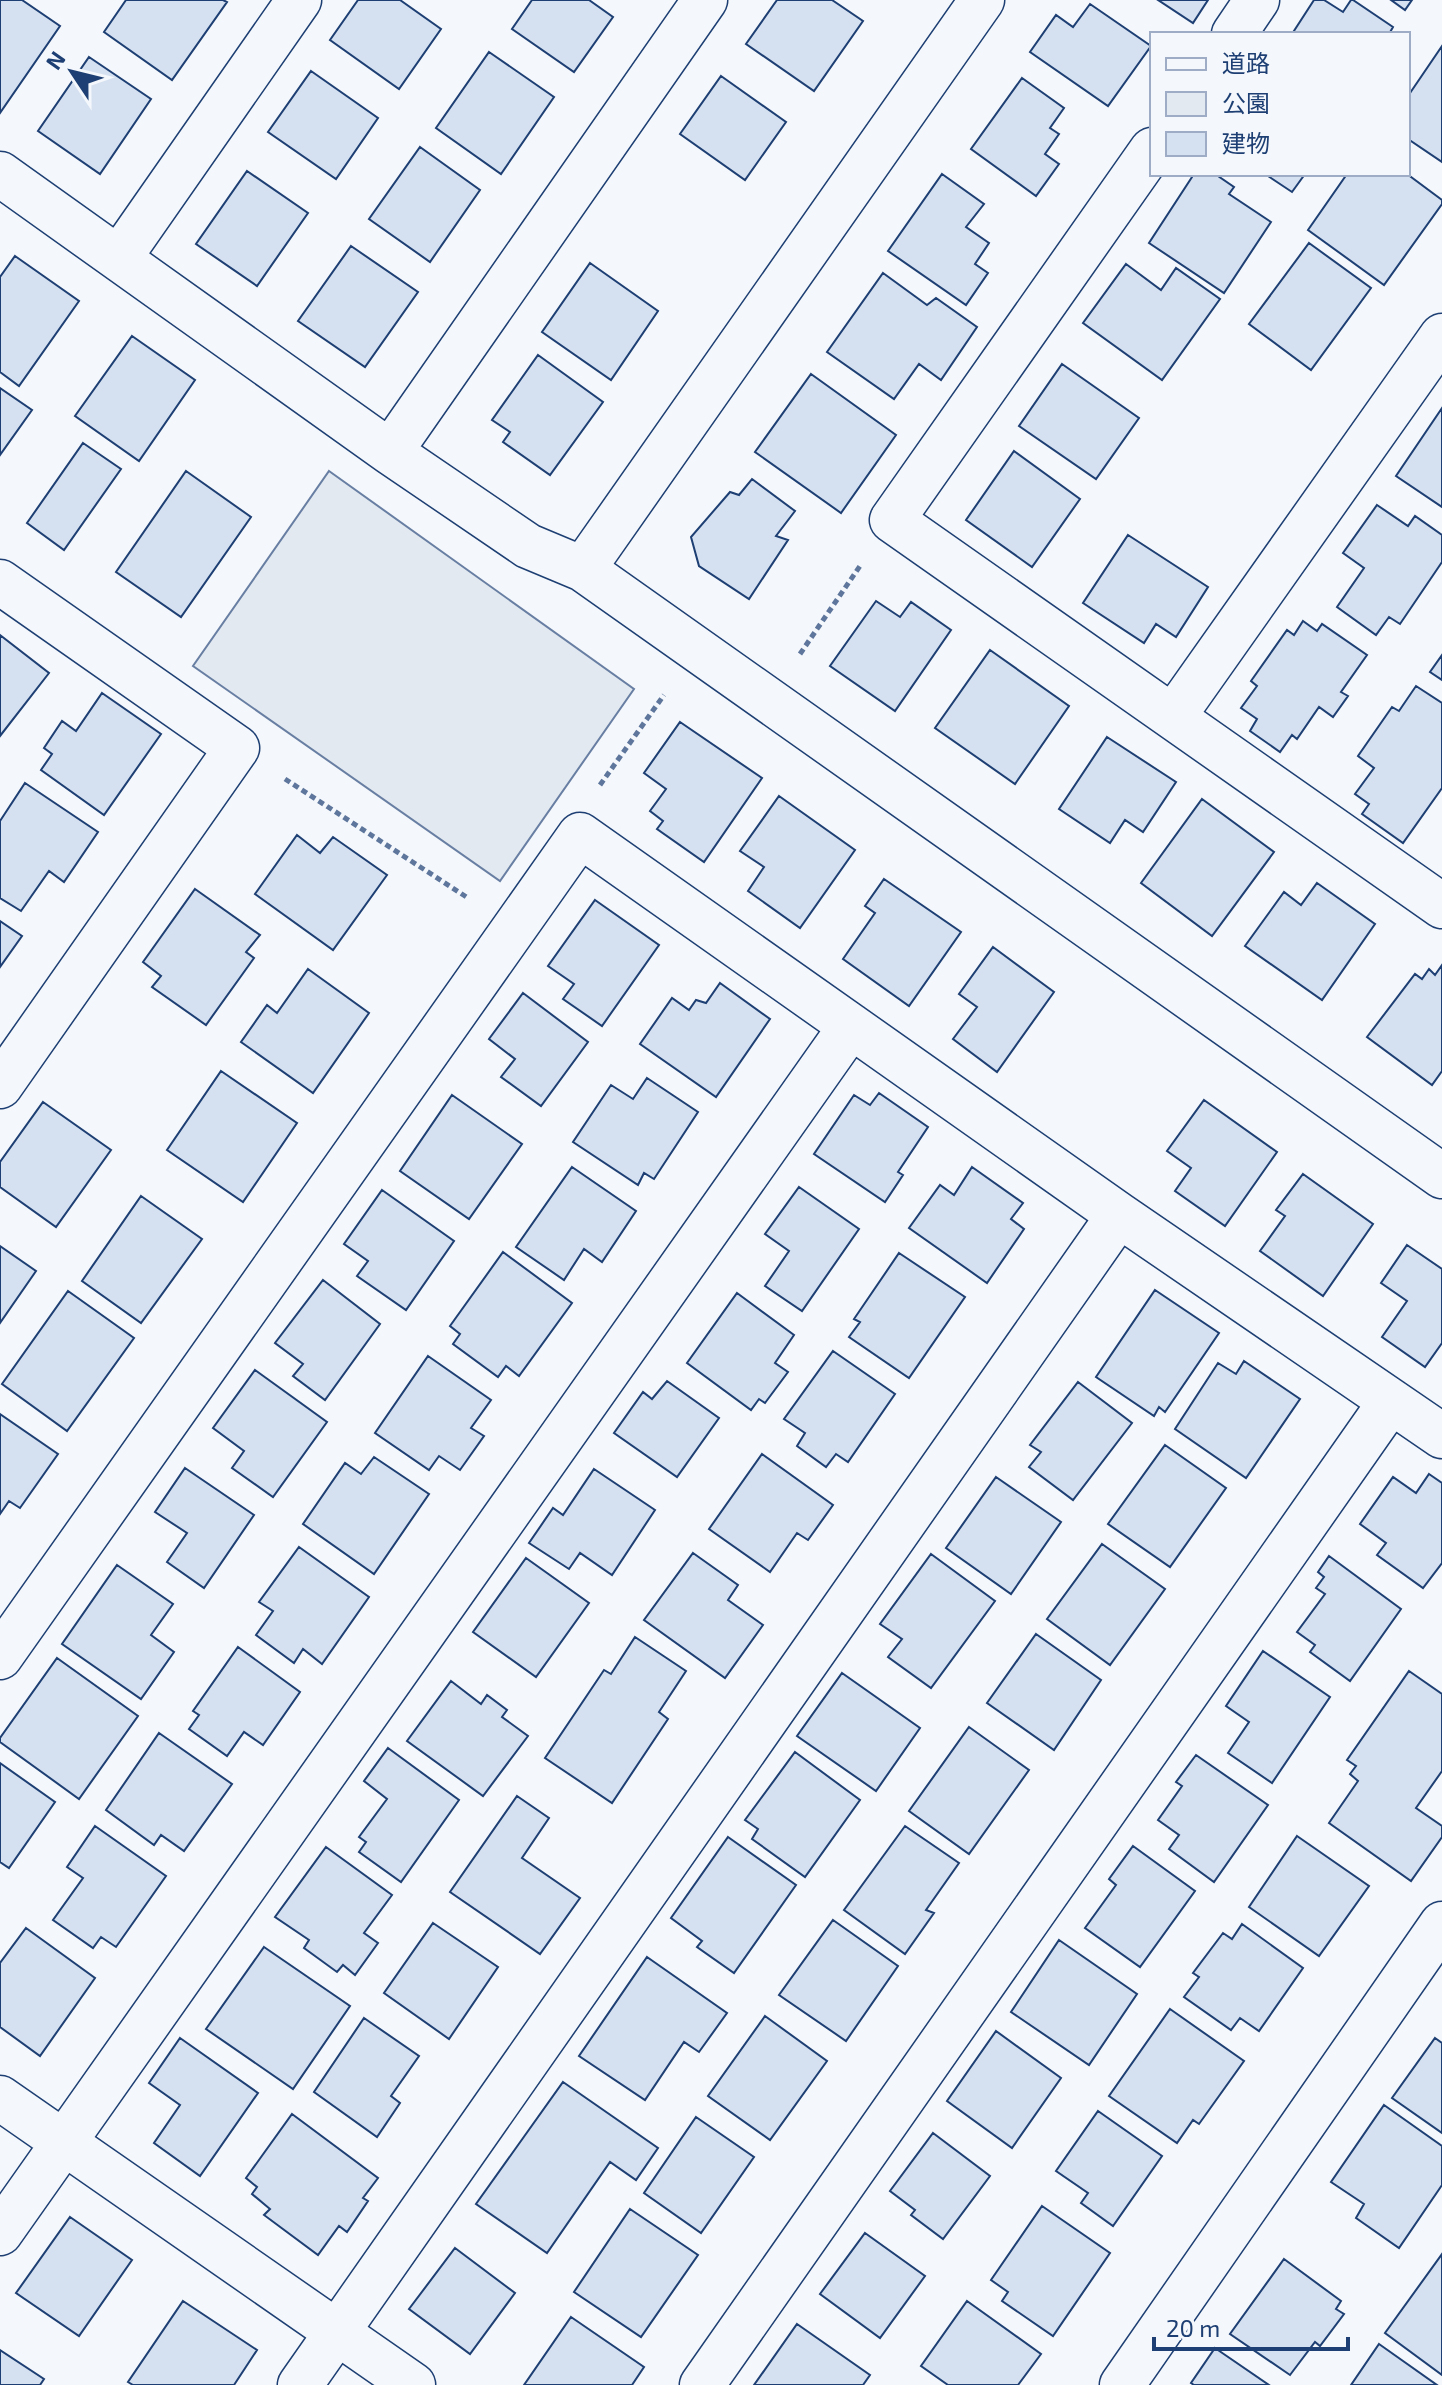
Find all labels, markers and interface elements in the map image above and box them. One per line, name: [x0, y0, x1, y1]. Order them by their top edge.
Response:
north arrow: [32, 32, 112, 112]
legend: [1150, 32, 1410, 176]
text: N: [40, 46, 70, 74]
text: 道路: [1222, 48, 1270, 77]
text: 公園: [1222, 88, 1270, 117]
text: 建物: [1222, 128, 1270, 157]
scale bar: [1154, 2301, 1348, 2351]
text: 20 m: [1166, 2313, 1220, 2342]

